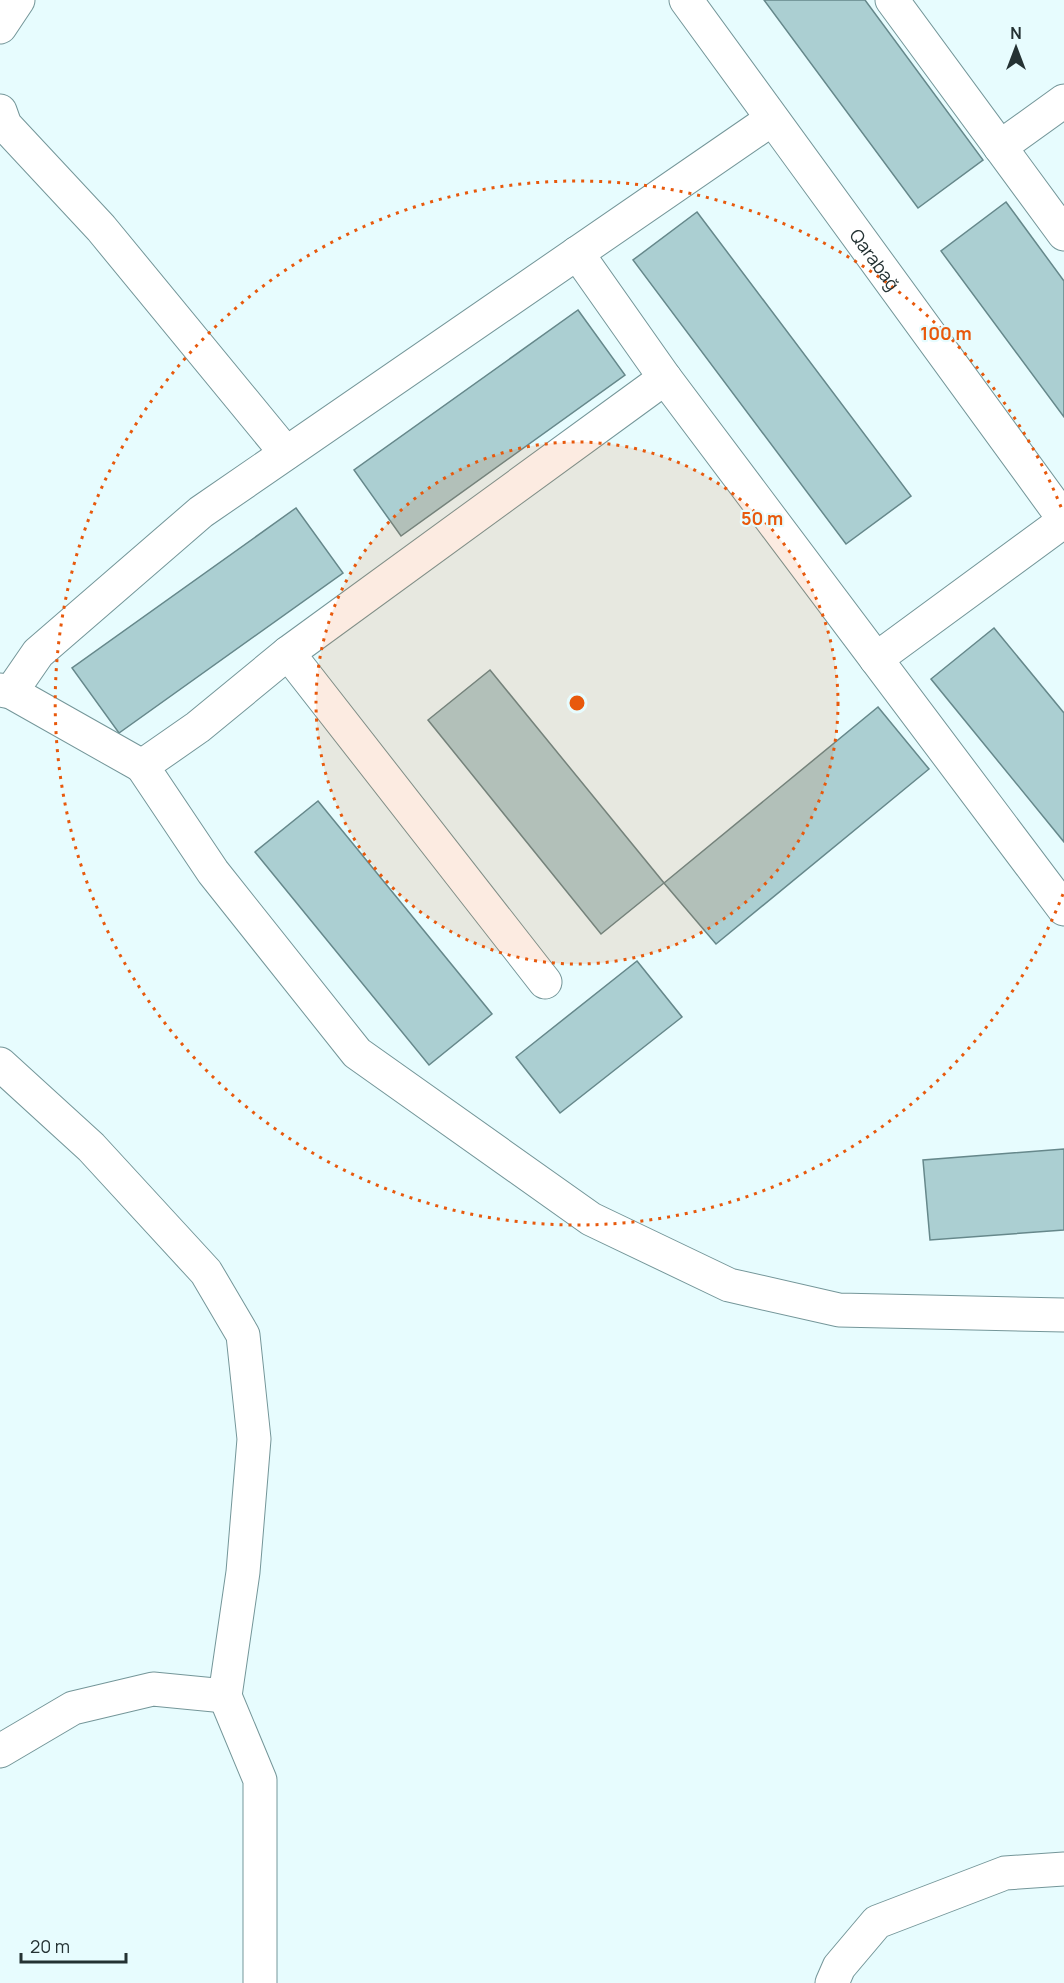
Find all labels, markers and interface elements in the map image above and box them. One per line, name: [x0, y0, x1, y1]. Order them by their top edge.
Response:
north arrow: [986, 18, 1046, 78]
text: N: [1010, 22, 1022, 44]
street label: Qarabağ: [845, 224, 905, 295]
text: 100 m: [920, 321, 972, 345]
text: 50 m: [741, 506, 783, 530]
centre of rings: [567, 693, 587, 713]
scale bar: [21, 1926, 126, 1964]
text: 20 m: [30, 1934, 70, 1958]

